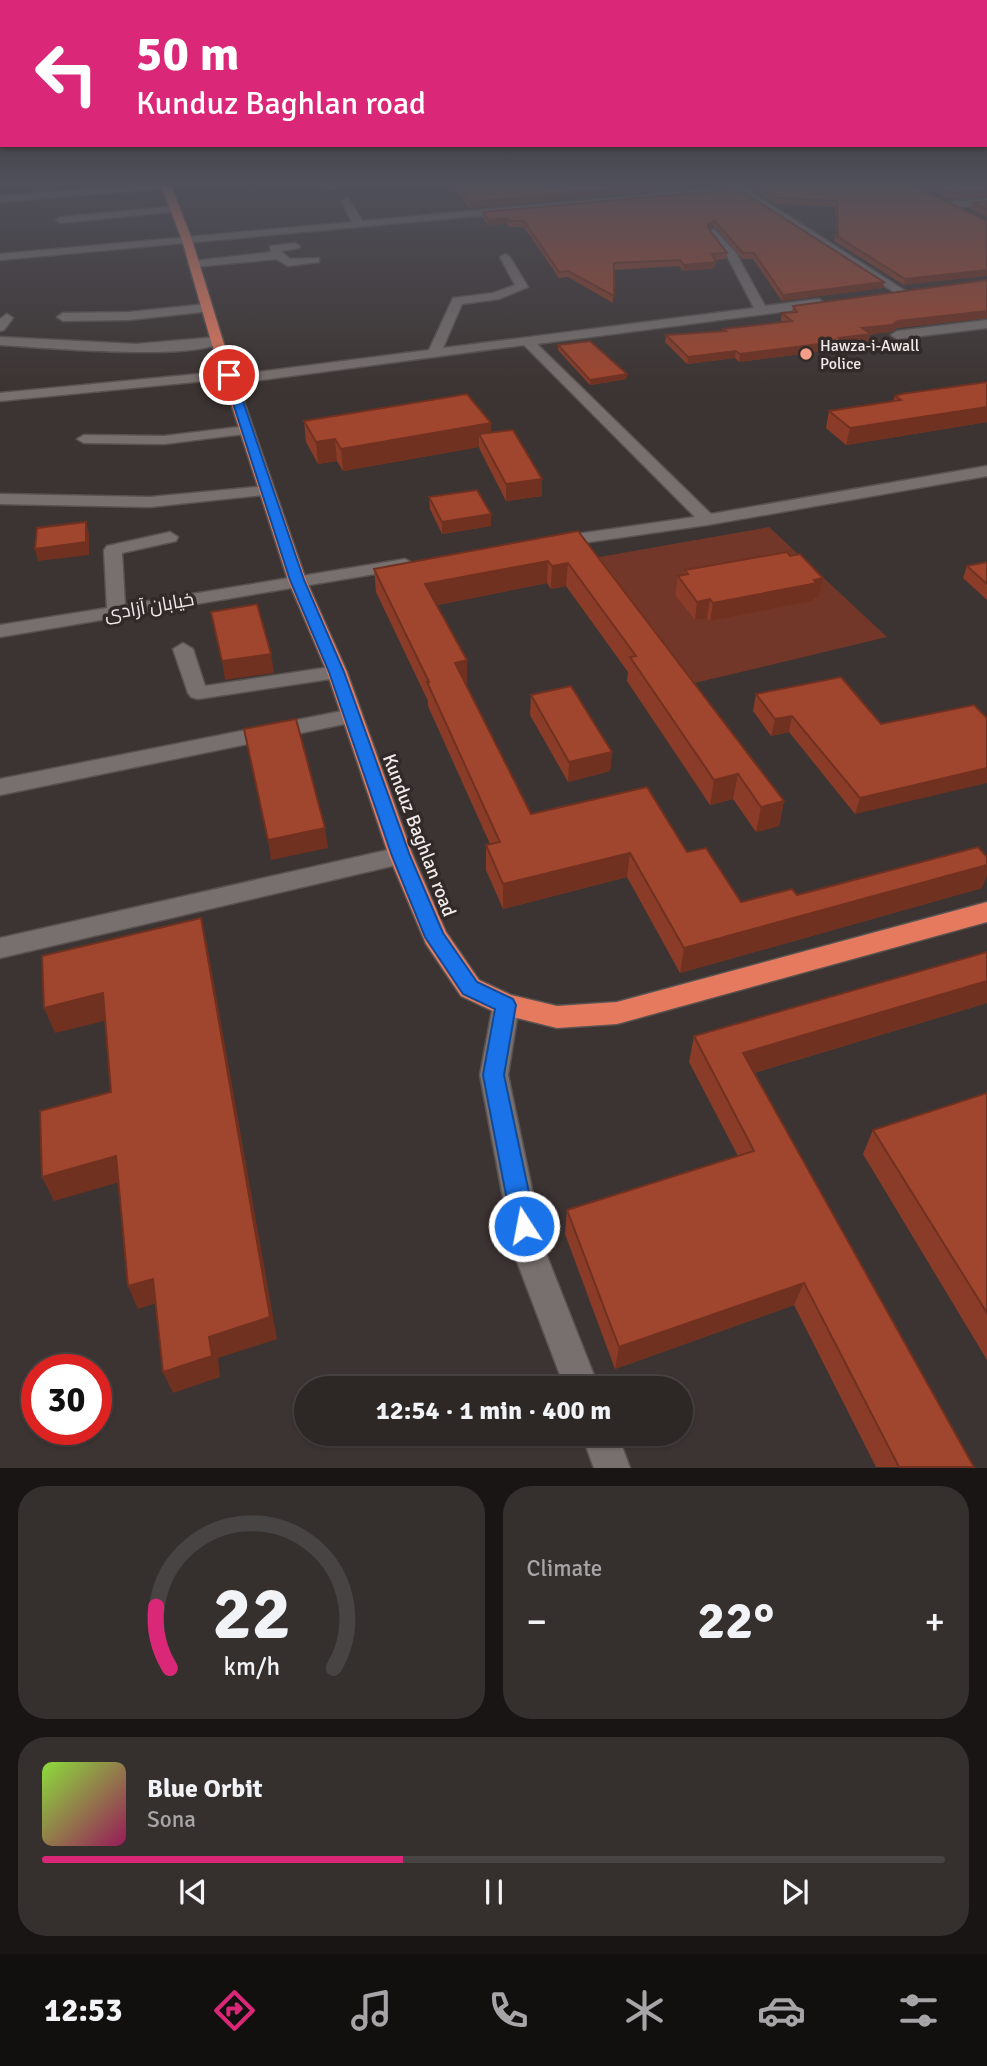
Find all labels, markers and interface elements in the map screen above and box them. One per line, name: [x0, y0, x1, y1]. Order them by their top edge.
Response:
text: 50 m: [136, 24, 239, 84]
icon: left: [21, 28, 112, 119]
text: Kunduz Baghlan road: [136, 84, 426, 123]
place label: Hawza-i-Awall Police: [820, 336, 920, 374]
pin: [199, 345, 259, 405]
marker: Hawza-i-Awall Police: [798, 346, 814, 362]
icon: arrive: [210, 356, 248, 394]
street label: خیابان آزادی: [102, 587, 196, 627]
street label: Kunduz Baghlan road: [377, 751, 461, 920]
position arrow: [487, 1189, 561, 1263]
speed limit sign: 30: [21, 1354, 112, 1445]
text: 12:54 · 1 min · 400 m: [376, 1395, 611, 1427]
text: Climate: [527, 1554, 602, 1583]
text: 22: [212, 1571, 291, 1660]
text: 22°: [697, 1589, 774, 1653]
text: −: [527, 1598, 547, 1645]
text: +: [924, 1598, 945, 1645]
text: km/h: [223, 1651, 280, 1682]
text: Blue Orbit: [147, 1773, 263, 1805]
text: Sona: [147, 1805, 196, 1834]
icon: previous: [174, 1873, 212, 1911]
icon: pause: [475, 1873, 513, 1911]
icon: next: [776, 1873, 814, 1911]
icon: directions: [210, 1986, 259, 2035]
icon: music: [347, 1986, 396, 2035]
icon: phone: [484, 1986, 533, 2035]
icon: climate: [620, 1986, 669, 2035]
icon: car: [757, 1986, 806, 2035]
icon: filters: [894, 1986, 943, 2035]
text: 12:53: [44, 1991, 122, 2030]

